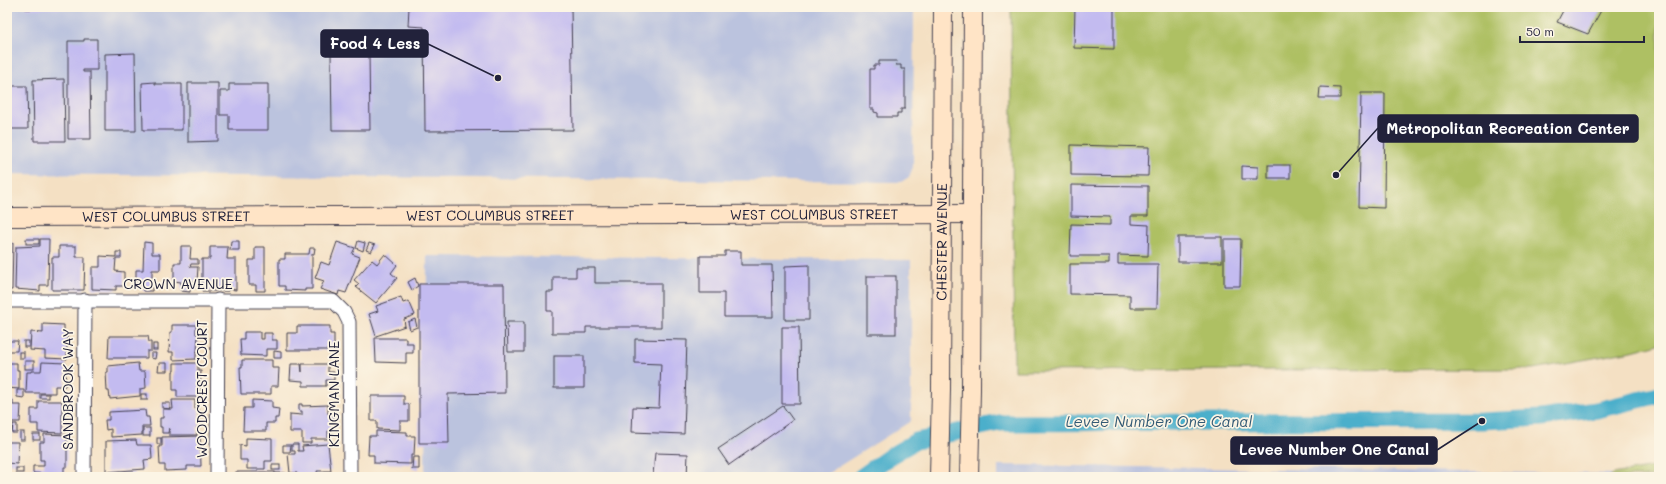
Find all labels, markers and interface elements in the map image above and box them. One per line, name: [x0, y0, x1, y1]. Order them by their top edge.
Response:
scale bar: [1520, 18, 1644, 44]
text: 50 m: [1526, 23, 1554, 39]
callout: Food 4 Less: [321, 30, 428, 57]
text: Food 4 Less: [330, 33, 420, 53]
callout: Metropolitan Recreation Center: [1378, 115, 1638, 142]
text: Metropolitan Recreation Center: [1386, 118, 1630, 138]
street label: CHESTER AVENUE: [931, 183, 951, 301]
street label: WEST COLUMBUS STREET: [730, 204, 898, 224]
street label: WEST COLUMBUS STREET: [406, 205, 574, 225]
street label: WEST COLUMBUS STREET: [82, 206, 250, 226]
street label: CROWN AVENUE: [123, 274, 233, 293]
street label: WOODCREST COURT: [192, 320, 211, 458]
street label: SANDBROOK WAY: [58, 328, 77, 450]
street label: KINGMAN LANE: [324, 341, 343, 447]
water label: Levee Number One Canal: [1066, 411, 1253, 431]
callout: Levee Number One Canal: [1231, 437, 1437, 464]
text: Levee Number One Canal: [1239, 439, 1429, 459]

